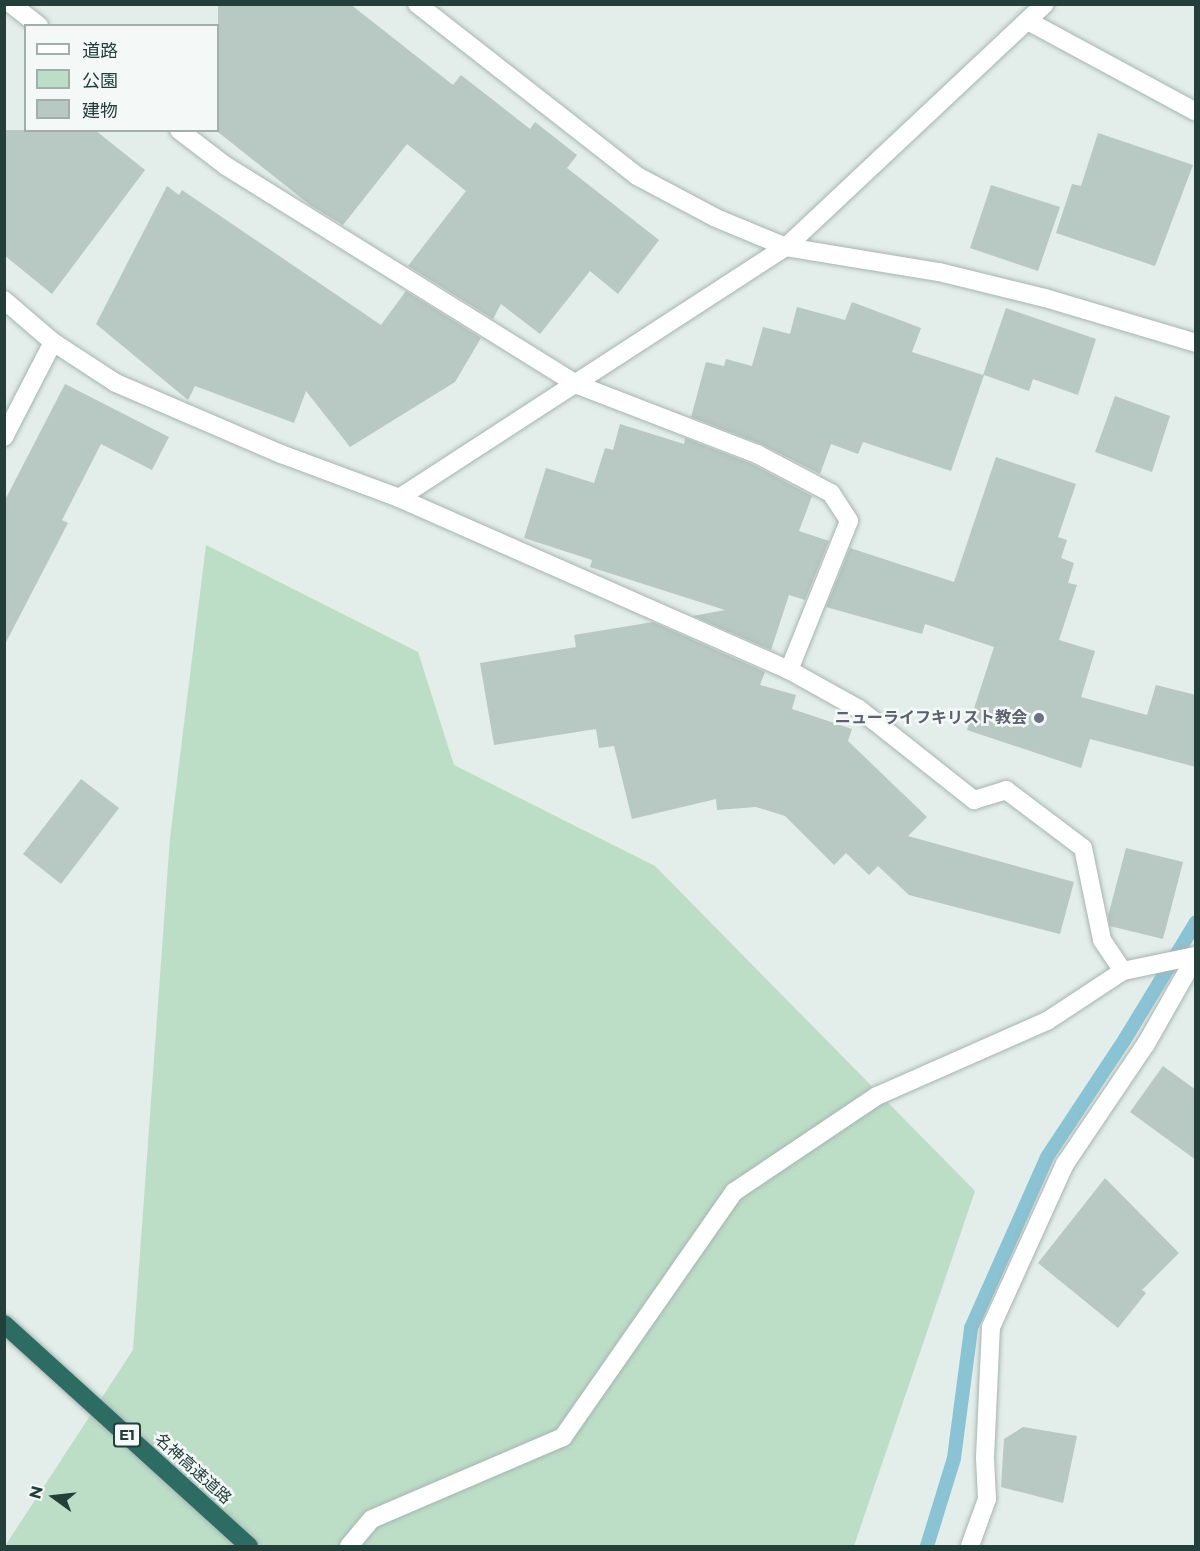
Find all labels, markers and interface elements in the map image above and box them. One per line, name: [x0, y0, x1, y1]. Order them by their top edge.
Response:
legend: [24, 24, 219, 132]
text: 道路: [82, 40, 118, 62]
text: 公園: [82, 70, 118, 92]
text: 建物: [82, 100, 118, 122]
place label: ニューライフキリスト教会: [835, 708, 1027, 728]
marker: ニューライフキリスト教会: [1032, 711, 1046, 725]
road number: E1: [112, 1423, 142, 1447]
street label: 名神高速道路: [151, 1430, 235, 1508]
north arrow: [24, 1467, 84, 1527]
text: N: [25, 1484, 47, 1501]

